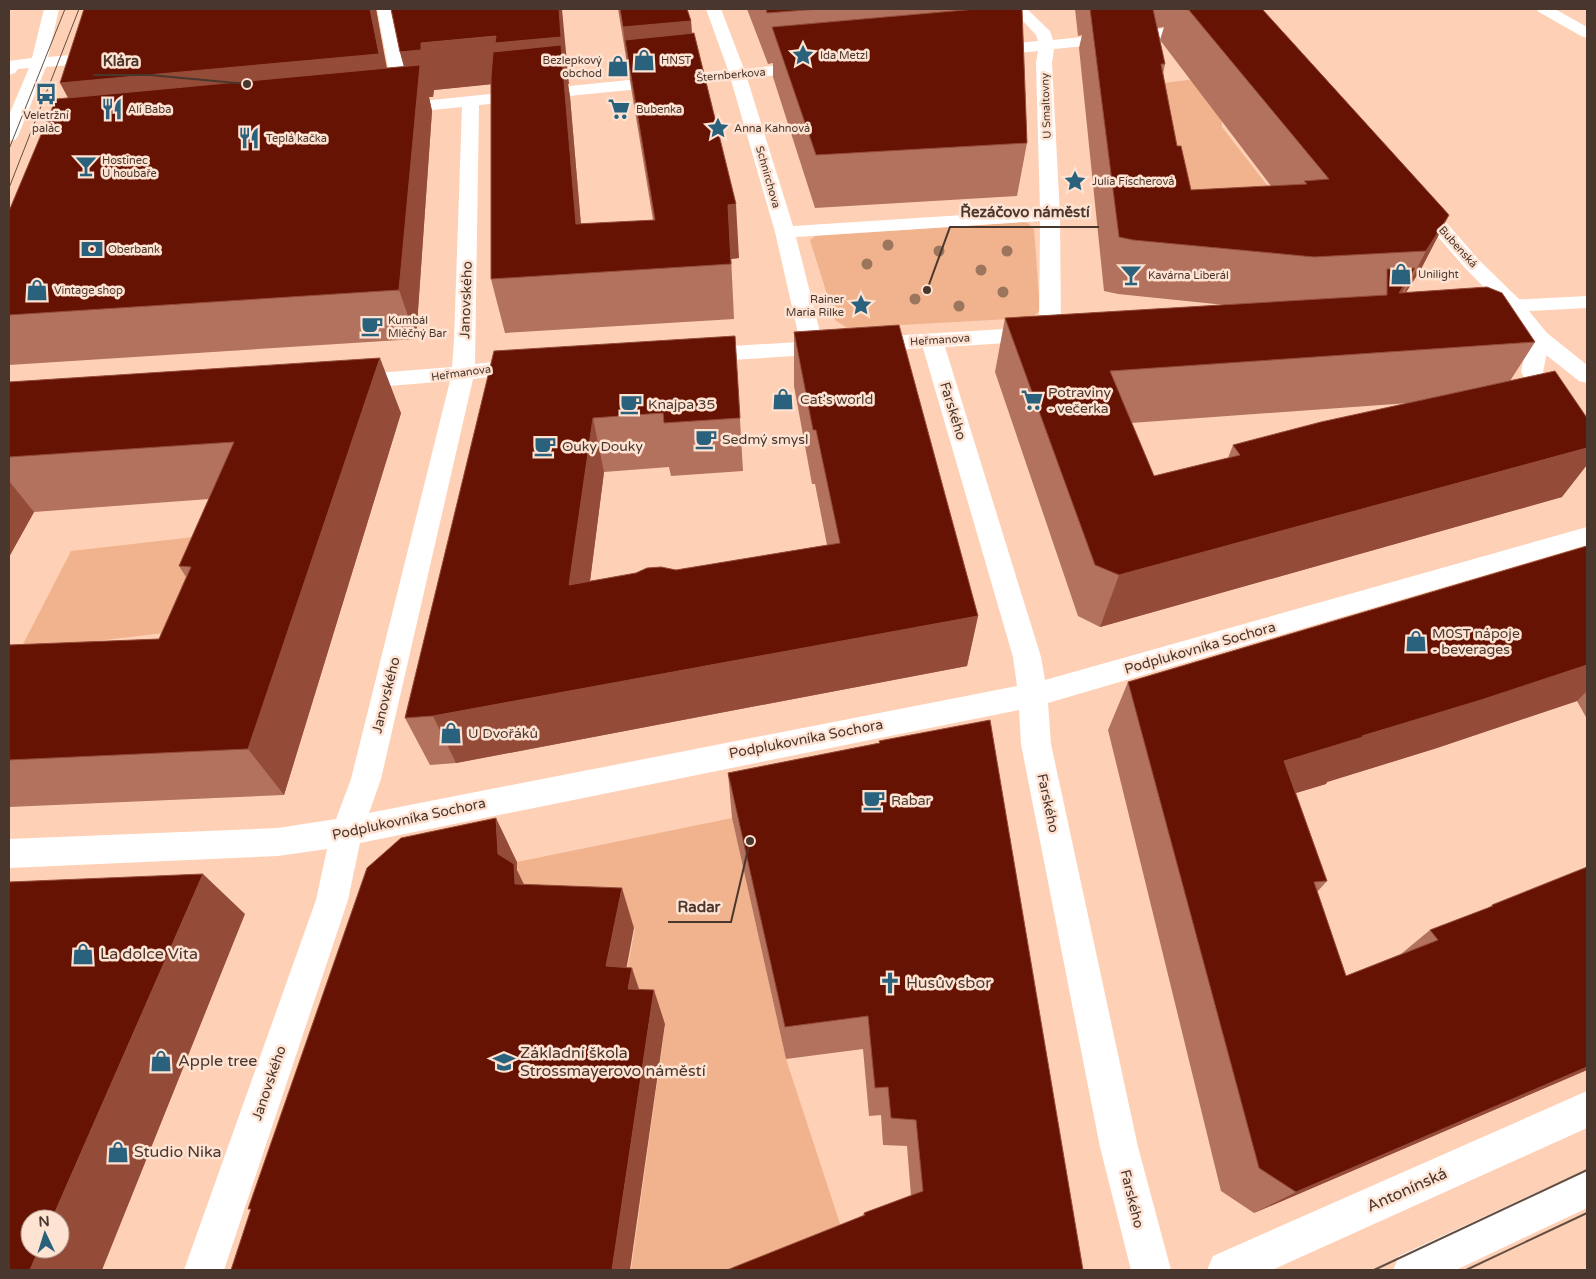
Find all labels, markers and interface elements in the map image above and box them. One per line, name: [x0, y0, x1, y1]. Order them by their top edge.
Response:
place icon: Ida Metzl: [790, 42, 816, 68]
callout: Klára: [93, 45, 150, 75]
shop icon: HNST: [631, 47, 657, 73]
place label: Ida Metzl: [820, 49, 868, 62]
text: Klára: [103, 52, 139, 70]
shop icon: Bezlepkový obchod: [605, 53, 631, 79]
place label: Bezlepkový obchod: [543, 54, 602, 80]
place label: HNST: [661, 54, 692, 67]
street label: Šternberkova: [696, 64, 766, 85]
street label: U Smaltovny: [1038, 73, 1054, 139]
bus stop icon: Veletržní palác: [33, 81, 59, 107]
restaurant icon: Ali Baba: [99, 96, 125, 122]
supermarket icon: Bubenka: [606, 96, 632, 122]
place label: Ali Baba: [128, 103, 171, 116]
place label: Bubenka: [636, 103, 682, 116]
place label: Veletržní palác: [23, 109, 69, 135]
place icon: Anna Kahnová: [705, 115, 731, 141]
place label: Anna Kahnová: [734, 122, 810, 135]
restaurant icon: Teplá kačka: [236, 125, 262, 151]
place label: Teplá kačka: [266, 132, 327, 145]
street label: Schnirchova: [753, 144, 783, 210]
bar icon: Hostinec U houbaře: [73, 153, 99, 179]
place label: Hostinec U houbaře: [102, 154, 157, 180]
place icon: Julia Fischerová: [1062, 168, 1088, 194]
place label: Julia Fischerová: [1092, 175, 1174, 188]
callout: Řezáčovo náměstí: [950, 197, 1099, 227]
text: Řezáčovo náměstí: [960, 203, 1090, 221]
street label: Bubenská: [1436, 224, 1480, 270]
bank icon: Oberbank: [79, 236, 105, 262]
place label: Oberbank: [108, 243, 160, 256]
street label: Janovského: [456, 261, 476, 339]
shop icon: Unilight: [1388, 261, 1414, 287]
bar icon: Kavárna Liberál: [1118, 262, 1144, 288]
place label: Unilight: [1418, 268, 1459, 281]
place label: Kavárna Liberál: [1148, 269, 1229, 282]
shop icon: Vintage shop: [24, 277, 50, 303]
place label: Vintage shop: [54, 284, 123, 297]
place icon: Rainer Maria Rilke: [848, 292, 874, 318]
place label: Rainer Maria Rilke: [786, 293, 845, 319]
cafe icon: Kumbál Mléčný Bar: [359, 313, 385, 339]
place label: Kumbál Mléčný Bar: [388, 314, 448, 340]
street label: Heřmanova: [910, 331, 970, 349]
street label: Heřmanova: [430, 362, 492, 384]
street label: Farského: [936, 380, 970, 442]
place label: Potraviny - večerka: [1048, 384, 1111, 417]
shop icon: Cat's world: [770, 386, 796, 412]
supermarket icon: Potraviny - večerka: [1019, 387, 1045, 413]
cafe icon: Knajpa 35: [618, 391, 644, 417]
place label: Cat's world: [800, 391, 873, 408]
place label: Knajpa 35: [648, 396, 715, 413]
cafe icon: Sedmý smysl: [693, 426, 719, 452]
place label: Sedmý smysl: [722, 431, 808, 448]
cafe icon: Ouky Douky: [532, 433, 558, 459]
place label: Ouky Douky: [562, 438, 643, 455]
street label: Podplukovníka Sochora: [1122, 618, 1278, 678]
place label: M0ST nápoje - beverages: [1432, 625, 1520, 658]
shop icon: M0ST nápoje - beverages: [1403, 628, 1429, 654]
street label: Janovského: [368, 655, 404, 735]
street label: Podplukovníka Sochora: [728, 716, 884, 762]
shop icon: U Dvořáků: [438, 720, 464, 746]
place label: U Dvořáků: [468, 725, 538, 742]
street label: Farského: [1033, 772, 1063, 834]
cafe icon: Rabar: [861, 787, 887, 813]
place label: Rabar: [891, 792, 932, 809]
street label: Podplukovníka Sochora: [331, 794, 487, 844]
callout: Radar: [668, 892, 731, 922]
text: Radar: [678, 898, 721, 916]
shop icon: La dolce Vita: [70, 941, 96, 967]
place label: La dolce Vita: [100, 944, 198, 964]
church icon: Husův sbor: [877, 970, 903, 996]
place label: Husův sbor: [906, 973, 992, 993]
street label: Janovského: [248, 1043, 290, 1123]
place label: Základní škola Strossmayerovo náměstí: [520, 1043, 706, 1081]
shop icon: Apple tree: [148, 1048, 174, 1074]
school or university icon: Základní škola Strossmayerovo náměstí: [491, 1049, 517, 1075]
place label: Apple tree: [178, 1051, 257, 1071]
shop icon: Studio Nika: [105, 1139, 131, 1165]
place label: Studio Nika: [134, 1142, 222, 1162]
street label: Antonínská: [1364, 1163, 1450, 1217]
street label: Farského: [1117, 1168, 1147, 1230]
north arrow: [20, 1209, 70, 1259]
text: N: [38, 1213, 50, 1230]

